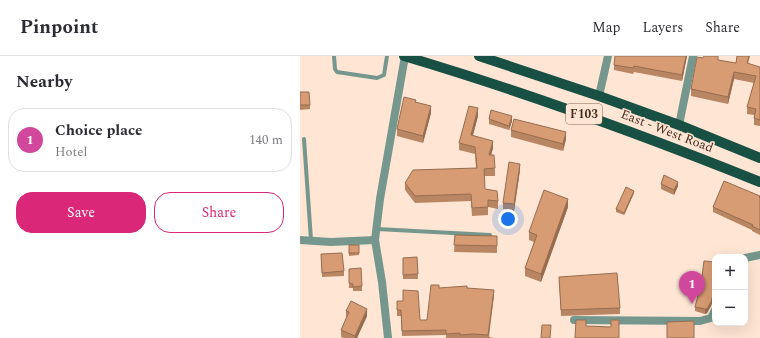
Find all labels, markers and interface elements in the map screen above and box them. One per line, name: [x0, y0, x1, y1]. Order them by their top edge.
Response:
text: Pinpoint: [20, 13, 98, 42]
text: Map: [592, 17, 621, 38]
text: Layers: [643, 17, 683, 38]
text: Share: [705, 17, 740, 38]
text: Nearby: [16, 69, 72, 95]
road number: F103: [566, 104, 602, 124]
street label: East - West Road: [618, 104, 716, 158]
text: Choice place: [55, 119, 143, 142]
text: 1: [26, 130, 34, 150]
text: 140 m: [249, 130, 283, 150]
text: Hotel: [55, 142, 87, 162]
button: Save: [16, 192, 146, 233]
button: Share: [154, 192, 284, 233]
your location: [498, 209, 518, 229]
map controls: [712, 254, 748, 326]
button: +: [712, 254, 748, 290]
pin: 1: [679, 271, 705, 304]
button: −: [712, 290, 748, 326]

